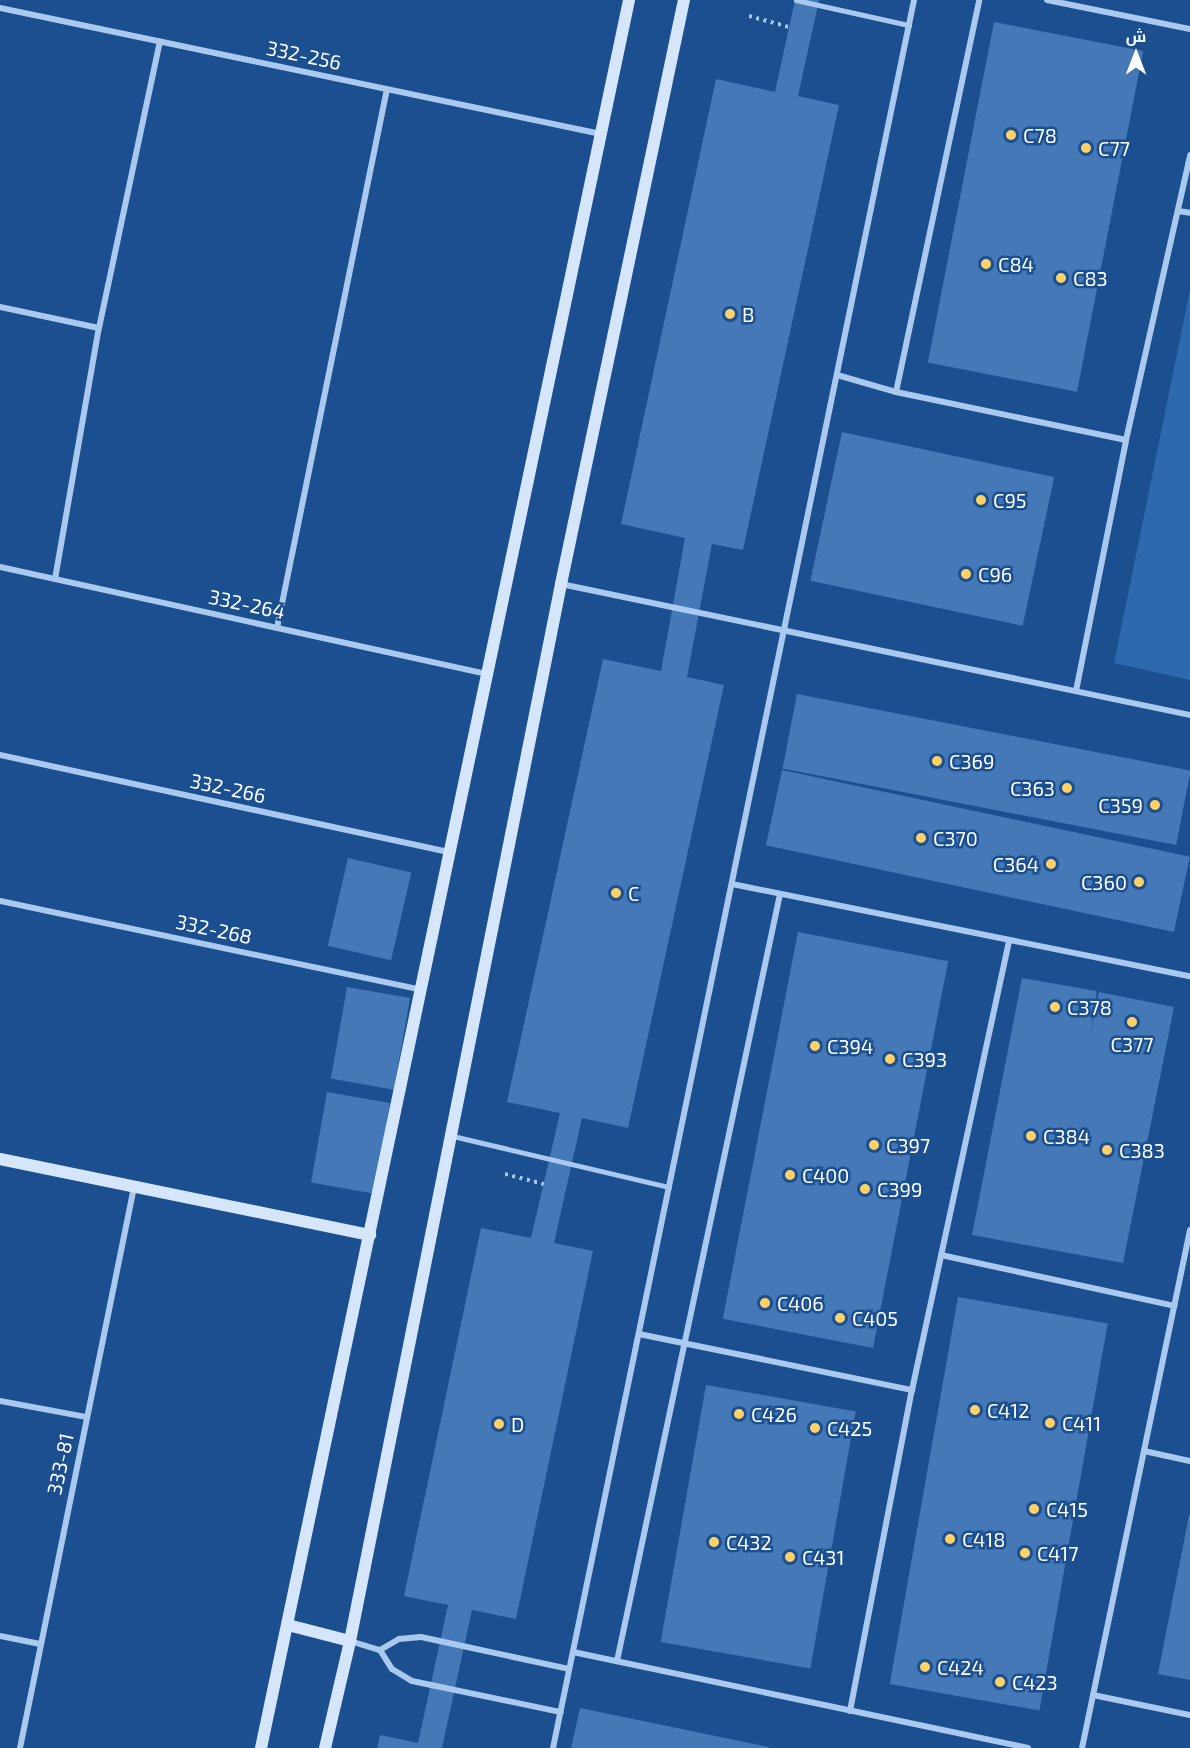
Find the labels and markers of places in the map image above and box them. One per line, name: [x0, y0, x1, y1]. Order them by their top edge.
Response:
place label: C78: [1023, 123, 1057, 147]
marker: C78: [1004, 128, 1018, 142]
place label: C77: [1098, 136, 1130, 160]
marker: C77: [1079, 141, 1093, 155]
place label: C84: [998, 252, 1034, 276]
marker: C84: [979, 257, 993, 271]
place label: C83: [1073, 266, 1108, 290]
marker: C83: [1054, 271, 1068, 285]
place label: B: [742, 302, 754, 326]
marker: B: [723, 307, 737, 321]
place label: C95: [993, 488, 1027, 512]
marker: C95: [974, 493, 988, 507]
place label: C96: [978, 562, 1012, 586]
marker: C96: [959, 567, 973, 581]
place label: C369: [949, 749, 994, 773]
marker: C369: [930, 754, 944, 768]
place label: C363: [1010, 776, 1055, 800]
marker: C363: [1060, 781, 1074, 795]
place label: C359: [1098, 793, 1143, 817]
marker: C359: [1148, 798, 1162, 812]
place label: C370: [933, 826, 978, 850]
marker: C370: [914, 831, 928, 845]
place label: C364: [993, 852, 1039, 876]
marker: C364: [1044, 857, 1058, 871]
place label: C360: [1081, 870, 1127, 894]
marker: C360: [1132, 875, 1146, 889]
place label: C: [628, 881, 639, 905]
marker: C: [609, 886, 623, 900]
place label: C378: [1067, 995, 1112, 1019]
marker: C378: [1048, 1000, 1062, 1014]
marker: C377: [1125, 1015, 1139, 1029]
place label: C377: [1111, 1032, 1153, 1056]
place label: C394: [827, 1034, 873, 1058]
marker: C394: [808, 1039, 822, 1053]
place label: C393: [902, 1047, 947, 1071]
marker: C393: [883, 1052, 897, 1066]
place label: C384: [1043, 1124, 1090, 1148]
marker: C384: [1024, 1129, 1038, 1143]
place label: C397: [886, 1133, 930, 1157]
marker: C397: [867, 1138, 881, 1152]
place label: C383: [1119, 1138, 1165, 1162]
marker: C383: [1100, 1143, 1114, 1157]
place label: C400: [802, 1163, 849, 1187]
marker: C400: [783, 1168, 797, 1182]
place label: C399: [877, 1177, 922, 1201]
marker: C399: [858, 1182, 872, 1196]
place label: C406: [777, 1291, 824, 1315]
marker: C406: [758, 1296, 772, 1310]
place label: C405: [852, 1306, 898, 1330]
marker: C405: [833, 1311, 847, 1325]
place label: C412: [987, 1398, 1029, 1422]
place label: C426: [751, 1402, 797, 1426]
marker: C412: [968, 1403, 982, 1417]
marker: C426: [732, 1407, 746, 1421]
place label: C411: [1062, 1411, 1101, 1435]
place label: D: [511, 1412, 524, 1436]
place label: C425: [827, 1416, 872, 1440]
marker: C411: [1043, 1416, 1057, 1430]
marker: D: [492, 1417, 506, 1431]
marker: C425: [808, 1421, 822, 1435]
place label: C415: [1046, 1497, 1088, 1521]
marker: C415: [1027, 1502, 1041, 1516]
place label: C418: [962, 1527, 1005, 1551]
place label: C432: [726, 1530, 772, 1554]
marker: C418: [943, 1532, 957, 1546]
marker: C432: [707, 1535, 721, 1549]
place label: C417: [1037, 1541, 1078, 1565]
place label: C431: [802, 1545, 844, 1569]
marker: C417: [1018, 1546, 1032, 1560]
marker: C431: [783, 1550, 797, 1564]
place label: C424: [937, 1655, 984, 1679]
marker: C424: [918, 1660, 932, 1674]
place label: C423: [1012, 1670, 1058, 1694]
marker: C423: [993, 1675, 1007, 1689]

